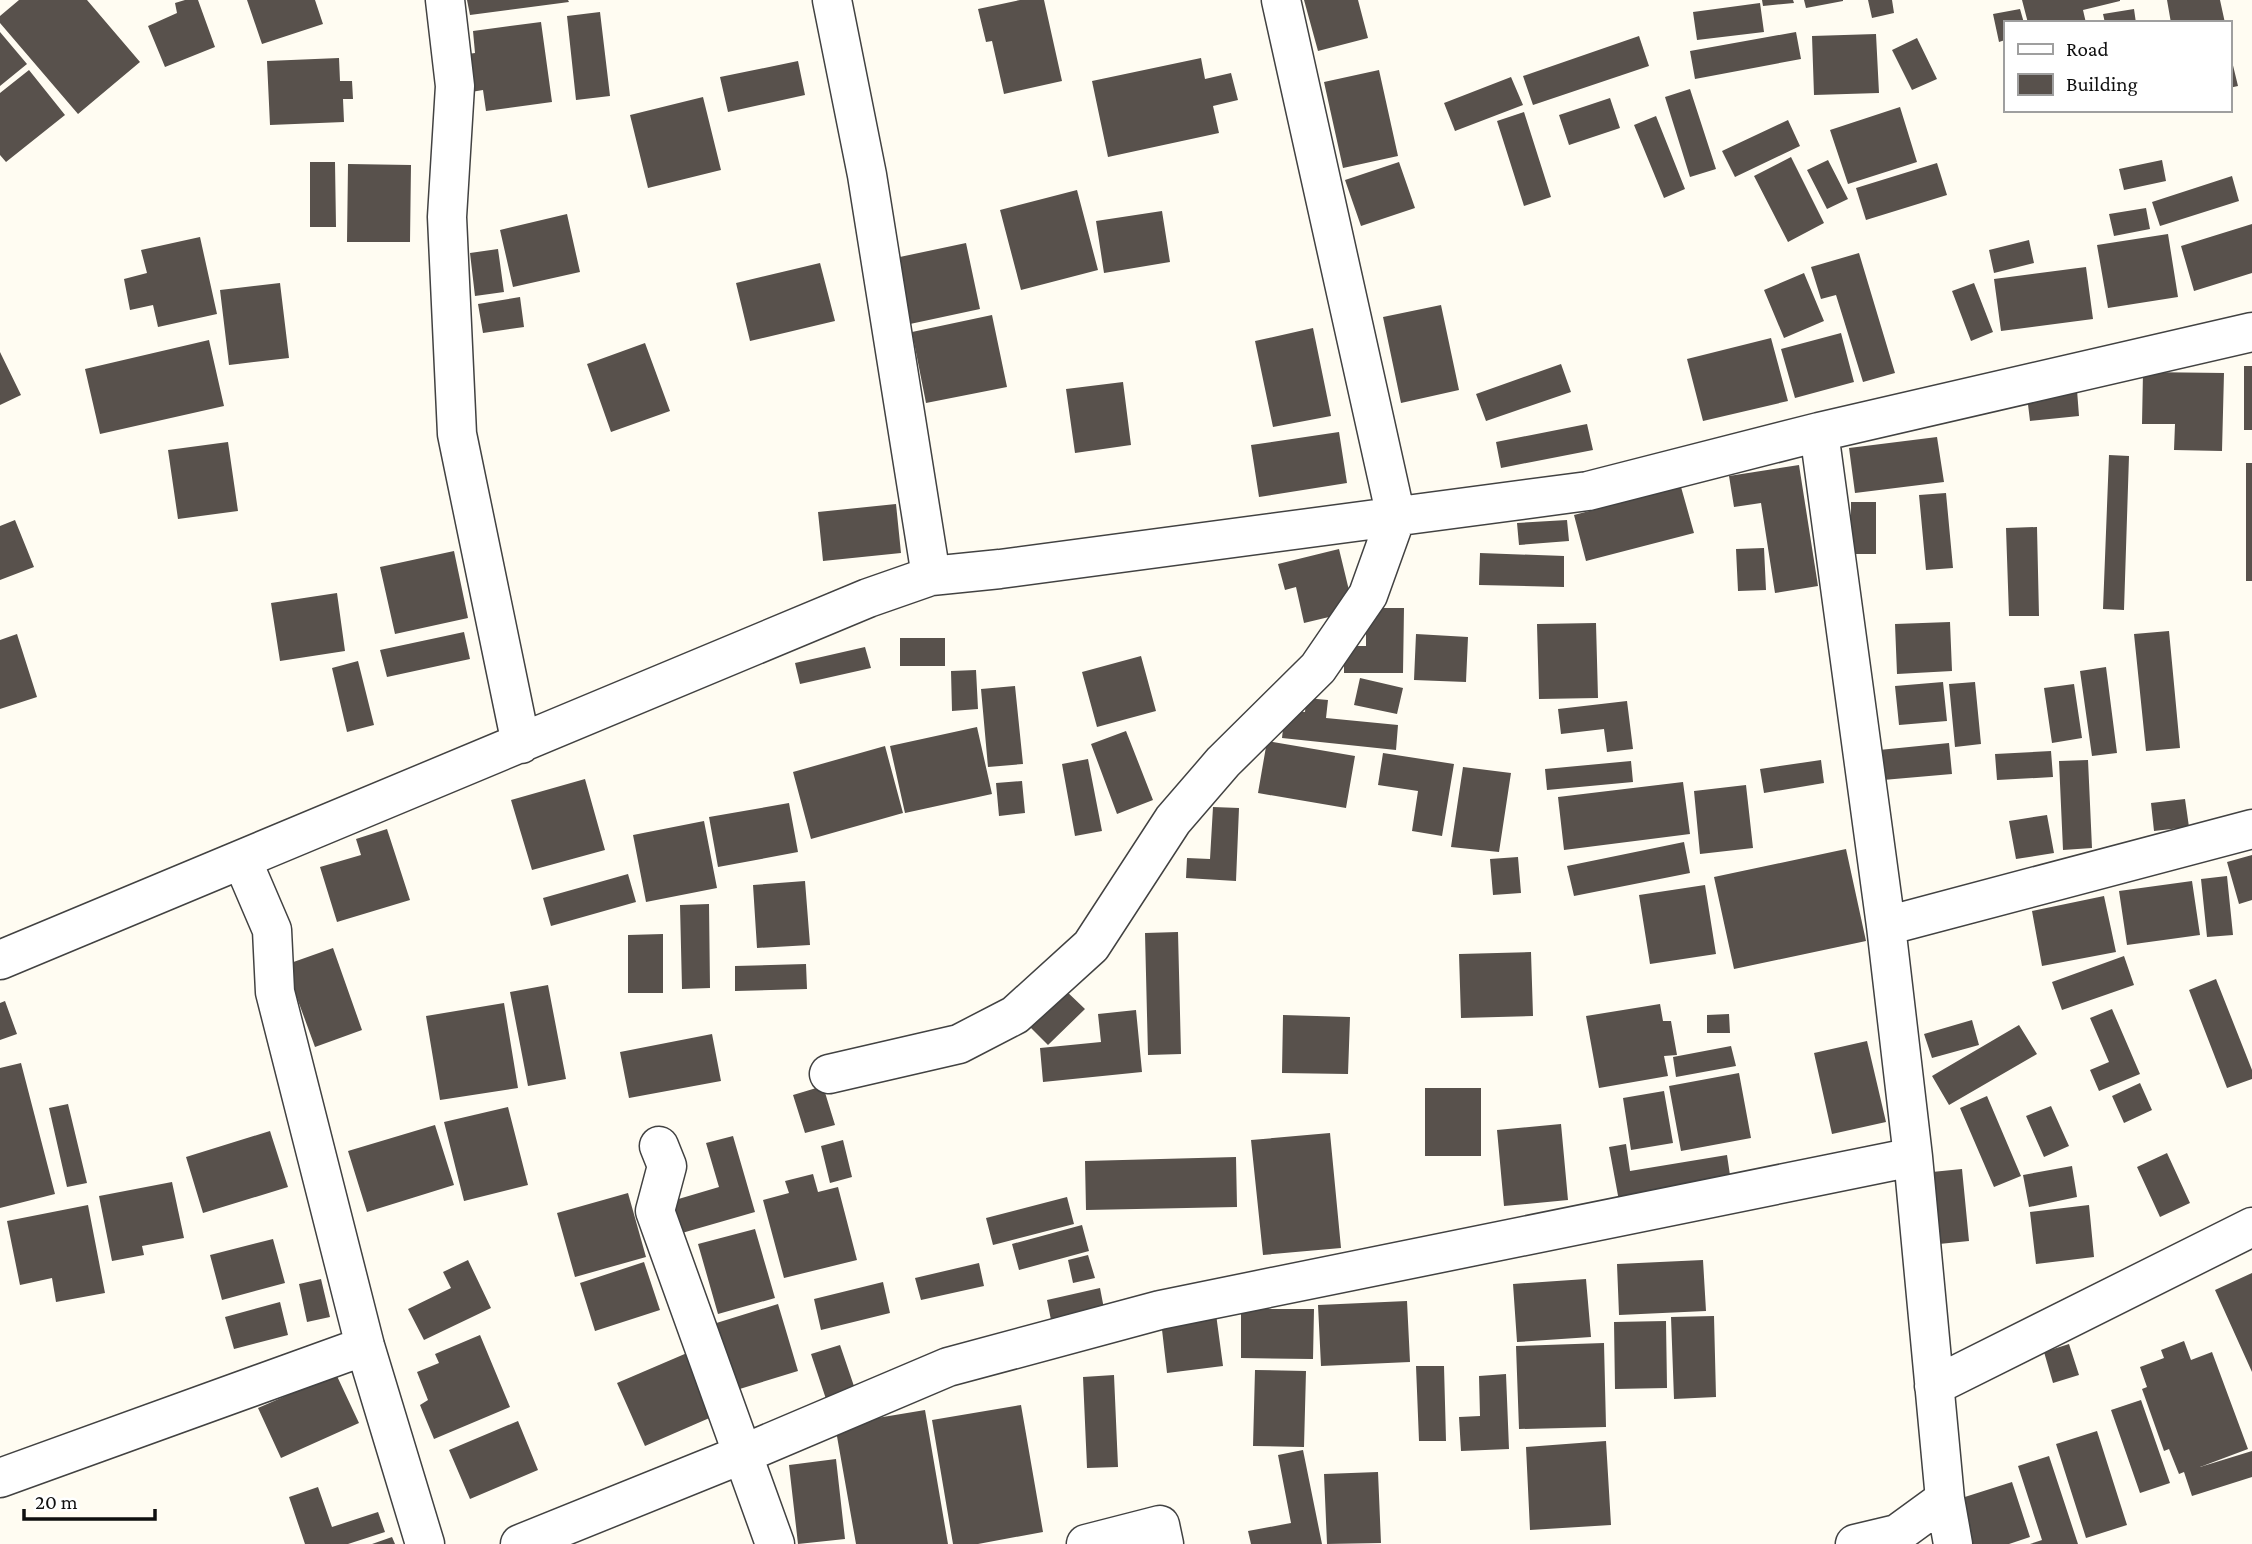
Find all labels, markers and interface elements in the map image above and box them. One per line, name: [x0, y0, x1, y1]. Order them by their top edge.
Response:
legend: [2004, 21, 2231, 112]
text: Road: [2066, 37, 2109, 61]
text: Building: [2066, 72, 2138, 96]
scale bar: [24, 1478, 156, 1522]
text: 20 m: [35, 1490, 78, 1514]

